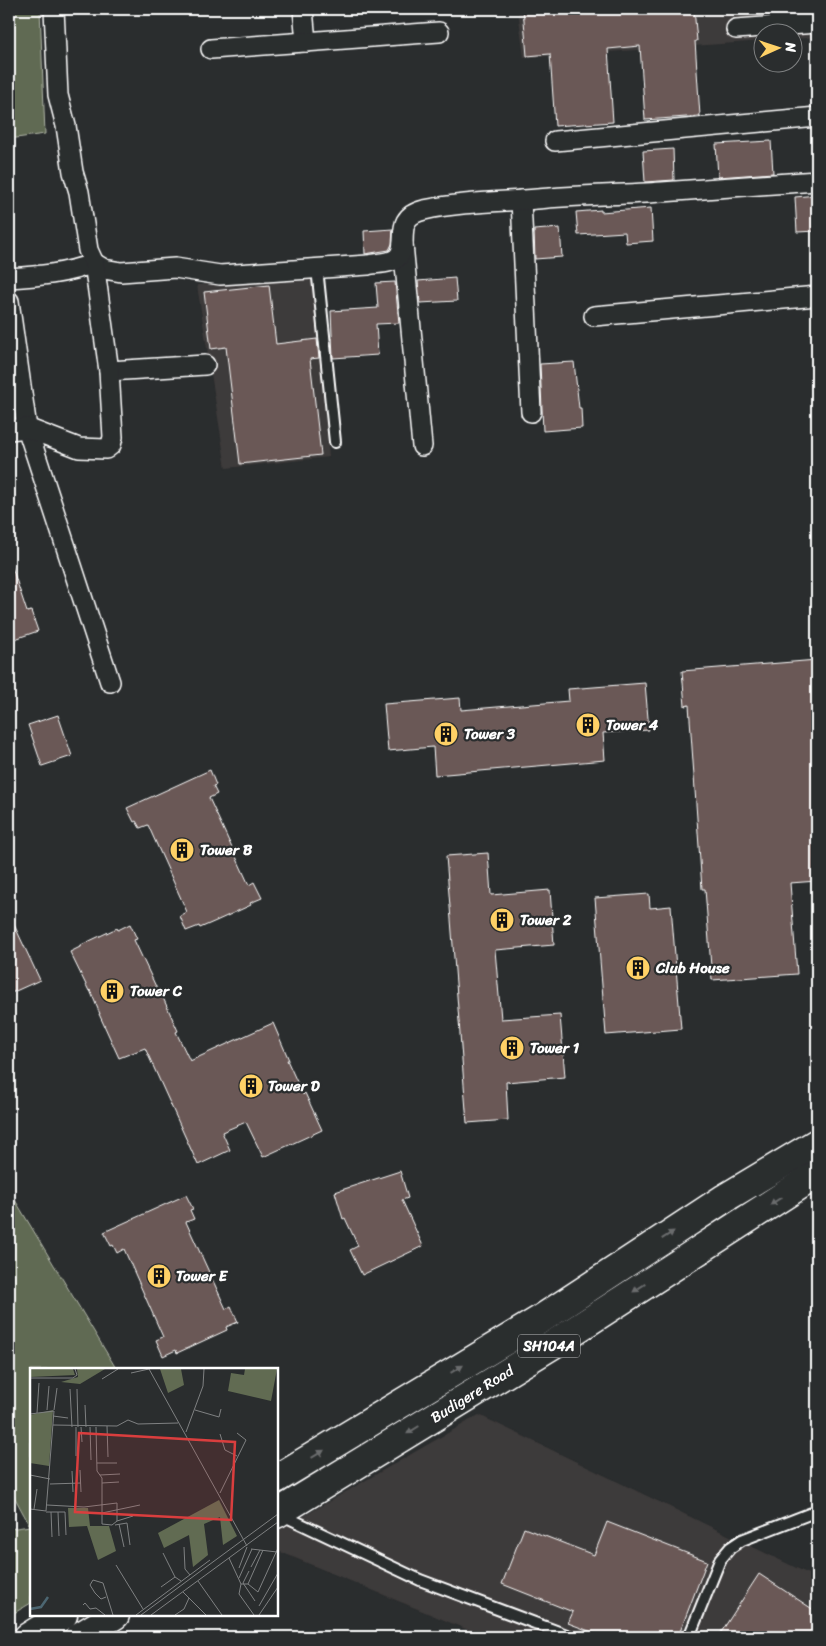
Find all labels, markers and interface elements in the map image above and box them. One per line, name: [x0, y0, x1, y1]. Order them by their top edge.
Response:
north arrow: [754, 22, 804, 72]
text: N: [778, 41, 803, 53]
building icon: Tower 4: [575, 712, 601, 738]
place label: Tower 4: [606, 712, 659, 738]
building icon: Tower 3: [433, 721, 459, 747]
place label: Tower 3: [464, 721, 516, 747]
building icon: Tower B: [169, 837, 195, 863]
place label: Tower B: [200, 837, 253, 863]
building icon: Tower 2: [489, 907, 515, 933]
place label: Tower 2: [520, 907, 572, 933]
building icon: Club House: [625, 955, 651, 981]
place label: Club House: [655, 955, 730, 981]
building icon: Tower C: [99, 978, 125, 1004]
place label: Tower C: [130, 978, 183, 1004]
building icon: Tower 1: [499, 1035, 525, 1061]
place label: Tower 1: [530, 1035, 580, 1061]
building icon: Tower D: [238, 1073, 264, 1099]
place label: Tower D: [268, 1073, 321, 1099]
one-way arrow: [770, 1196, 783, 1205]
one-way arrow: [661, 1231, 675, 1240]
building icon: Tower E: [146, 1263, 172, 1289]
place label: Tower E: [176, 1263, 229, 1289]
one-way arrow: [633, 1284, 646, 1293]
road number: SH104A: [518, 1334, 580, 1358]
street label: Budigere Road: [425, 1357, 520, 1430]
one-way arrow: [450, 1365, 463, 1374]
inset map: [30, 1368, 278, 1616]
one-way arrow: [406, 1425, 419, 1435]
one-way arrow: [311, 1449, 324, 1458]

